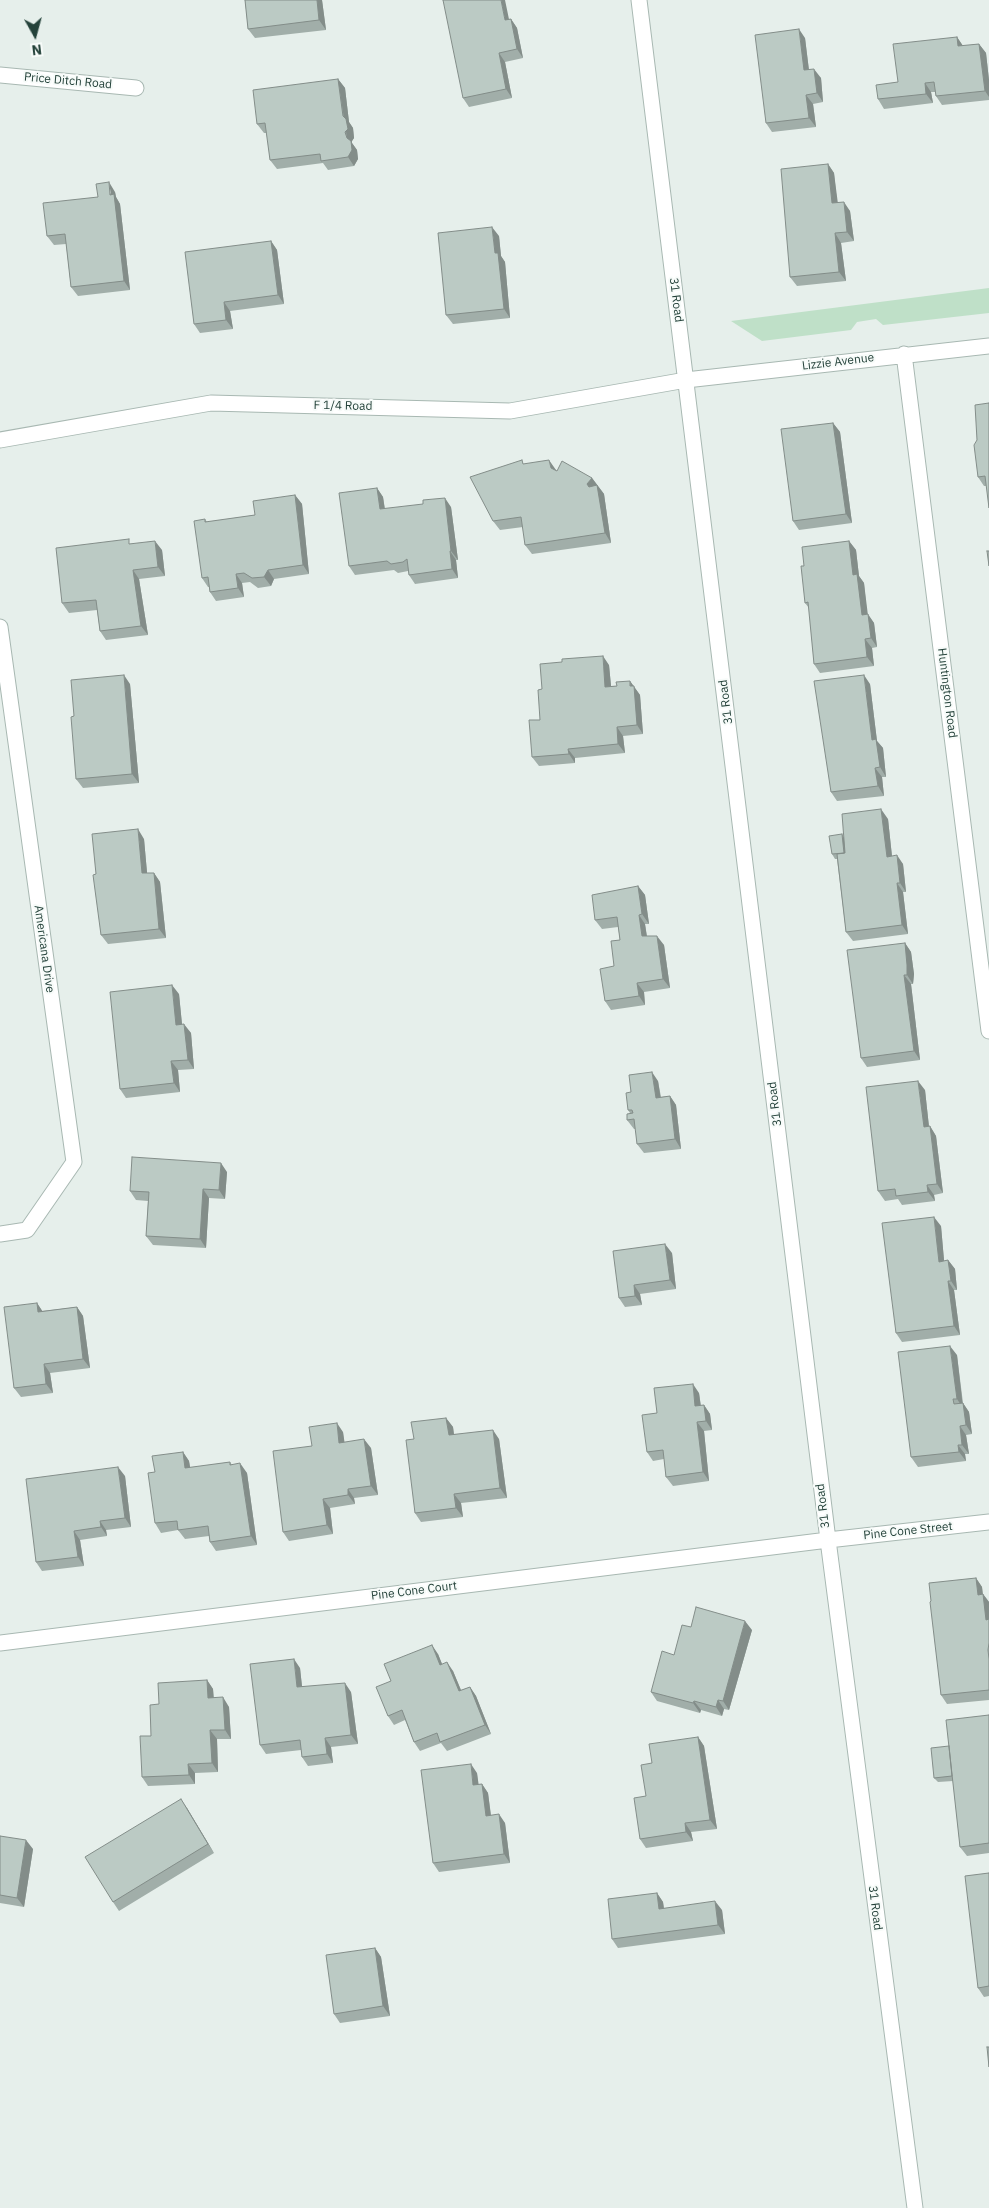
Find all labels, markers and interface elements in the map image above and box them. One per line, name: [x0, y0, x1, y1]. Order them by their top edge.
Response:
north arrow: [10, 10, 60, 60]
text: N: [31, 40, 43, 59]
street label: Price Ditch Road: [23, 70, 113, 92]
street label: 31 Road: [666, 277, 686, 323]
street label: Lizzie Avenue: [801, 350, 875, 374]
street label: F 1/4 Road: [313, 398, 373, 414]
street label: Huntington Road: [934, 647, 960, 739]
street label: 31 Road: [716, 679, 736, 725]
street label: Americana Drive: [31, 904, 57, 994]
street label: 31 Road: [765, 1081, 785, 1127]
street label: 31 Road: [813, 1483, 833, 1529]
street label: Pine Cone Street: [863, 1519, 953, 1543]
street label: Pine Cone Court: [370, 1579, 458, 1603]
street label: 31 Road: [865, 1885, 885, 1931]

